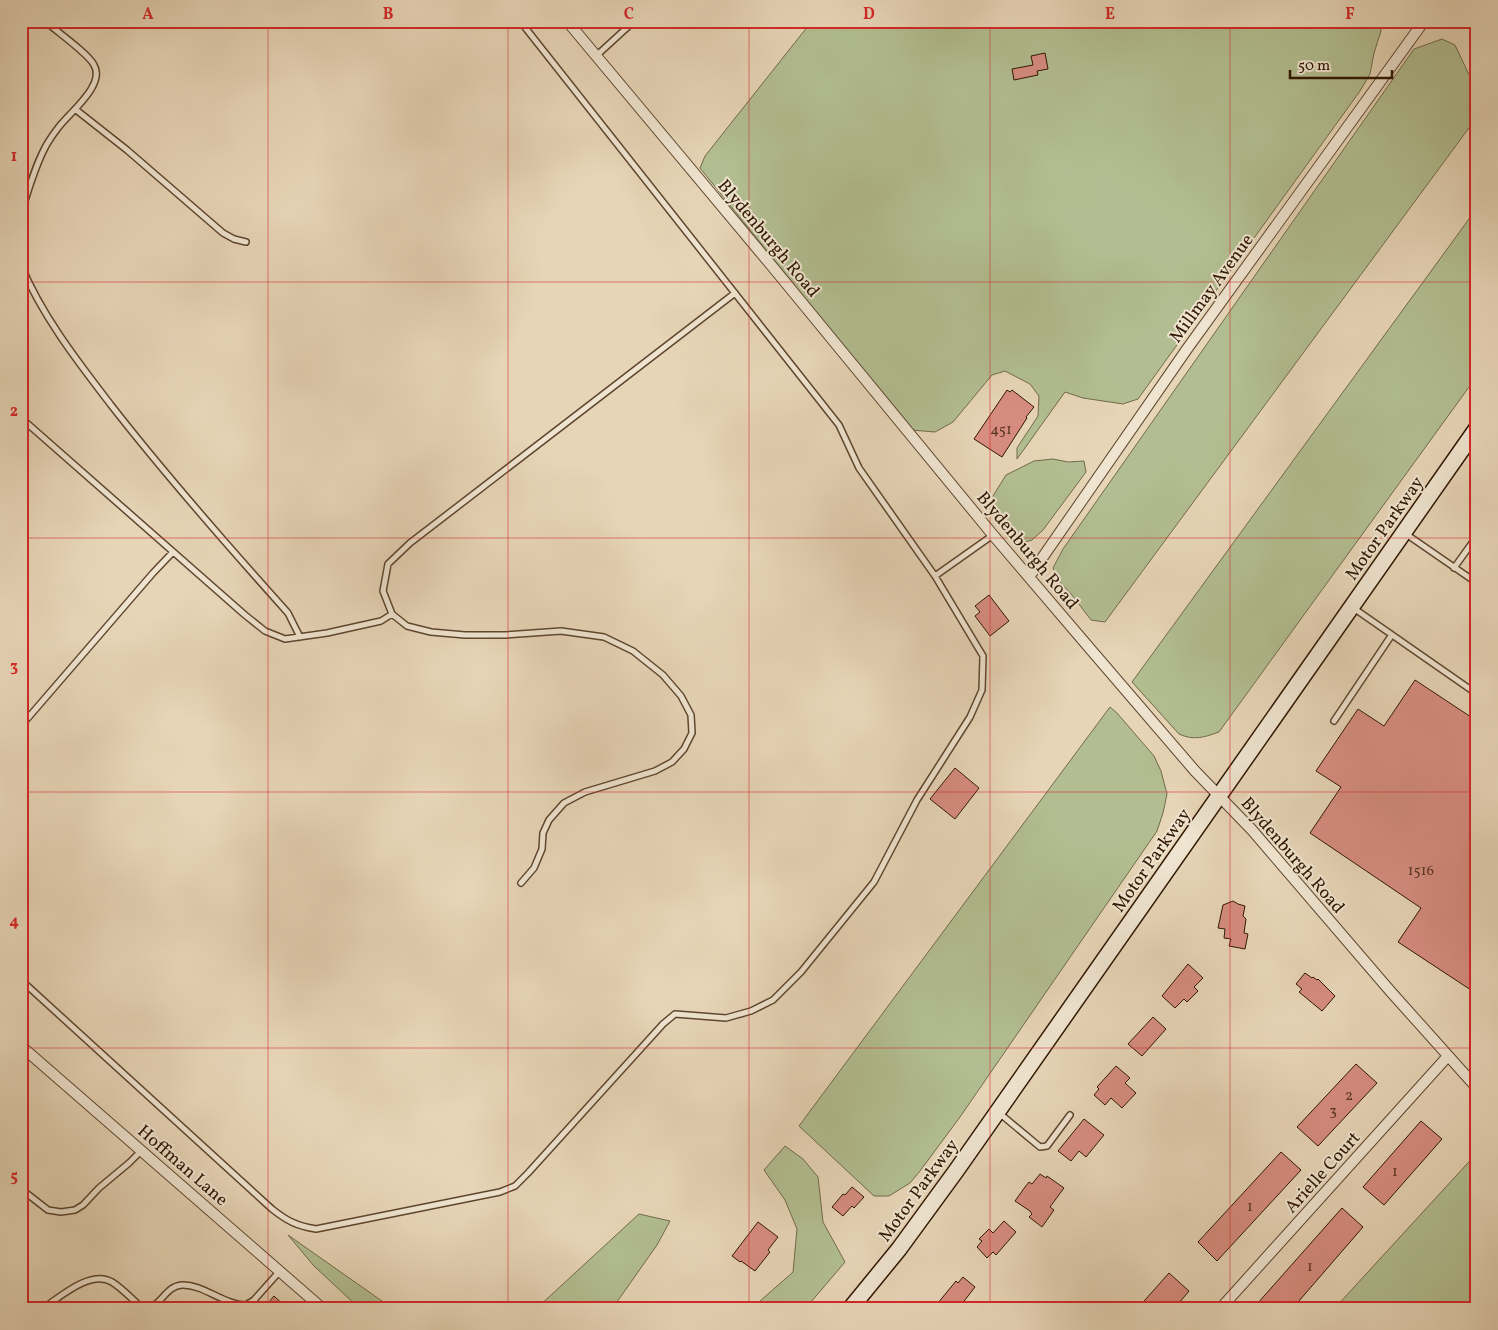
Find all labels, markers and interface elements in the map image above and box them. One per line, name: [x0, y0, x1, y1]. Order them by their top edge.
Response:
text: A: [142, 4, 154, 26]
text: B: [383, 4, 394, 26]
text: C: [624, 4, 634, 26]
text: D: [863, 4, 875, 26]
text: E: [1105, 4, 1115, 26]
text: F: [1345, 4, 1355, 26]
scale bar: [1290, 48, 1393, 80]
text: 50 m: [1298, 56, 1330, 77]
text: 1: [11, 146, 17, 168]
street label: Blydenburgh Road: [711, 175, 825, 303]
street label: Millmay Avenue: [1164, 229, 1260, 348]
text: 2: [10, 401, 18, 423]
house number: 451: [990, 420, 1012, 441]
street label: Motor Parkway: [1340, 472, 1431, 586]
street label: Blydenburgh Road: [970, 487, 1084, 615]
text: 3: [10, 656, 18, 678]
street label: Blydenburgh Road: [1234, 792, 1350, 920]
street label: Motor Parkway: [1107, 804, 1198, 918]
house number: 1516: [1408, 861, 1434, 882]
text: 4: [9, 911, 19, 933]
house number: 2: [1345, 1086, 1353, 1107]
house number: 3: [1329, 1101, 1337, 1122]
street label: Hoffman Lane: [131, 1120, 233, 1213]
street label: Arielle Court: [1280, 1127, 1367, 1219]
street label: Motor Parkway: [873, 1134, 965, 1247]
house number: 1: [1392, 1162, 1398, 1183]
text: 5: [10, 1166, 18, 1188]
house number: 1: [1247, 1197, 1253, 1218]
house number: 1: [1307, 1257, 1313, 1278]

